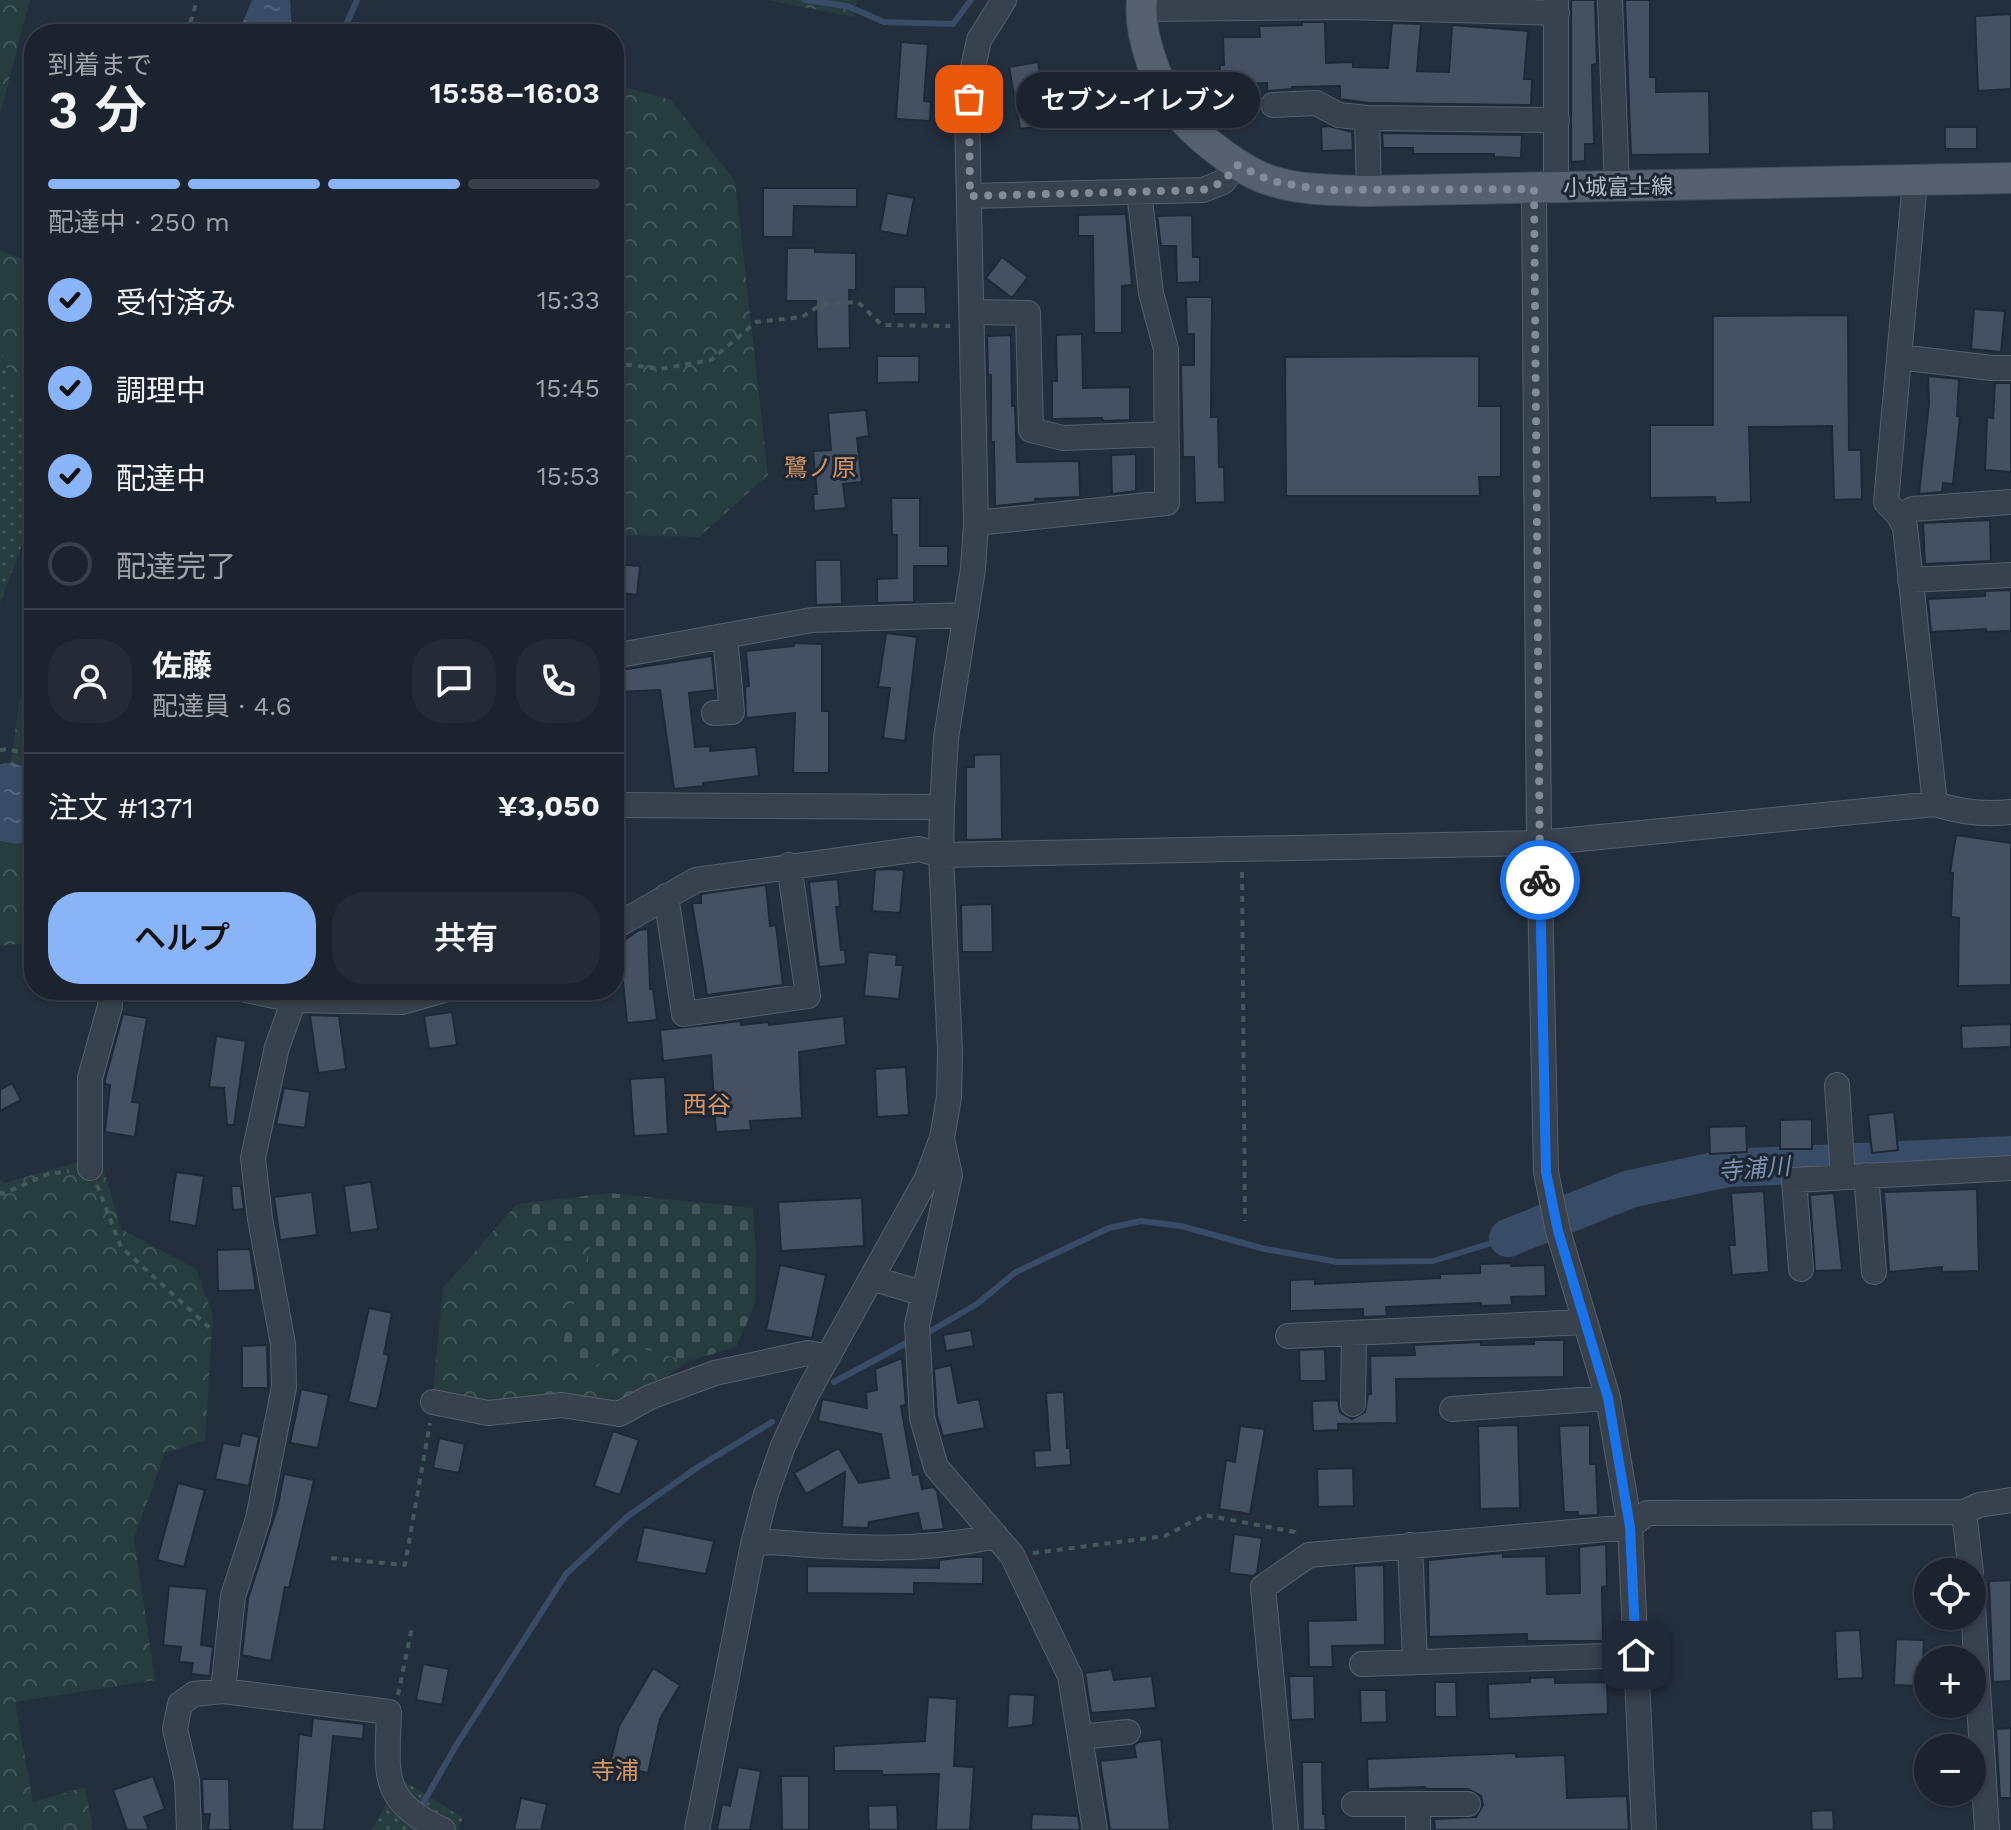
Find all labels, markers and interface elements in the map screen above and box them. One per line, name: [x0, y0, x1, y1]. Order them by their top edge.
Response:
text: 到着まで: [48, 50, 152, 80]
pin: [935, 65, 1003, 133]
callout: セブン-イレブン: [1017, 71, 1261, 127]
text: 15:58–16:03: [429, 75, 600, 110]
icon: bag: [947, 77, 991, 121]
text: 3 分: [48, 80, 147, 141]
text: セブン-イレブン: [1040, 85, 1236, 115]
street label: 小城富士線: [1563, 174, 1673, 200]
text: 配達中 · 250 m: [48, 207, 230, 237]
icon: check: [48, 278, 92, 322]
text: 受付済み: [116, 285, 236, 320]
text: 15:33: [537, 285, 600, 315]
icon: check: [48, 366, 92, 410]
text: 調理中: [116, 373, 206, 408]
text: 15:45: [536, 373, 600, 403]
icon: check: [48, 454, 92, 498]
district label: 鷺ノ原: [784, 454, 856, 482]
text: 配達中: [116, 461, 206, 496]
text: 15:53: [537, 461, 600, 491]
text: 配達完了: [116, 549, 236, 584]
button: person: [48, 639, 132, 723]
button: chat: [412, 639, 496, 723]
button: phone: [516, 639, 600, 723]
text: 佐藤: [152, 648, 212, 683]
text: 配達員 · 4.6: [152, 691, 292, 721]
text: ¥3,050: [498, 788, 600, 823]
text: 注文 #1371: [48, 790, 194, 825]
courier: [1500, 840, 1580, 920]
icon: bike: [1518, 858, 1562, 902]
button: ヘルプ: [48, 892, 316, 984]
button: 共有: [332, 892, 600, 984]
district label: 西谷: [683, 1091, 731, 1119]
water label: 寺浦川: [1717, 1152, 1794, 1186]
map controls: [1914, 1558, 1986, 1806]
button: locate: [1914, 1558, 1986, 1630]
pin: [1602, 1621, 1670, 1689]
icon: home: [1614, 1633, 1658, 1677]
button: +: [1914, 1646, 1986, 1718]
button: −: [1914, 1734, 1986, 1806]
district label: 寺浦: [591, 1757, 639, 1785]

